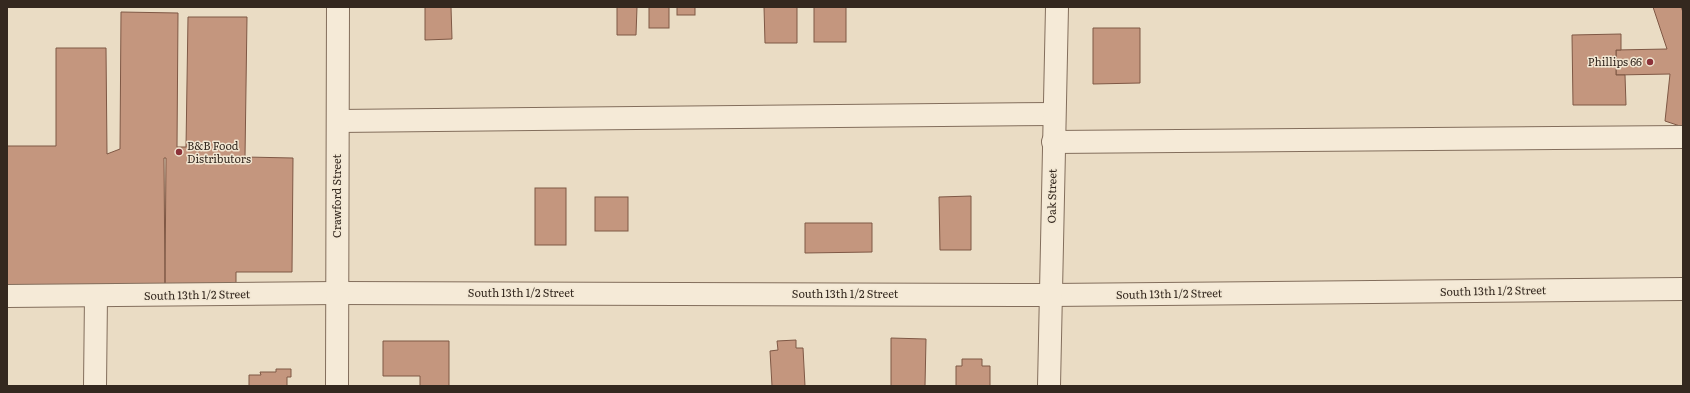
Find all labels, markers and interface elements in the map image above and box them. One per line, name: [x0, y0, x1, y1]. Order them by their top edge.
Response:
place label: Phillips 66: [1588, 53, 1642, 69]
marker: Phillips 66: [1645, 57, 1655, 67]
place label: B&B Food Distributors: [187, 137, 251, 166]
marker: B&B Food Distributors: [174, 147, 184, 157]
street label: Crawford Street: [328, 154, 344, 238]
street label: Oak Street: [1043, 168, 1059, 223]
street label: South 13th 1/2 Street: [1440, 281, 1547, 299]
street label: South 13th 1/2 Street: [468, 284, 575, 300]
street label: South 13th 1/2 Street: [1116, 284, 1223, 302]
street label: South 13th 1/2 Street: [144, 285, 251, 303]
street label: South 13th 1/2 Street: [792, 285, 899, 301]

